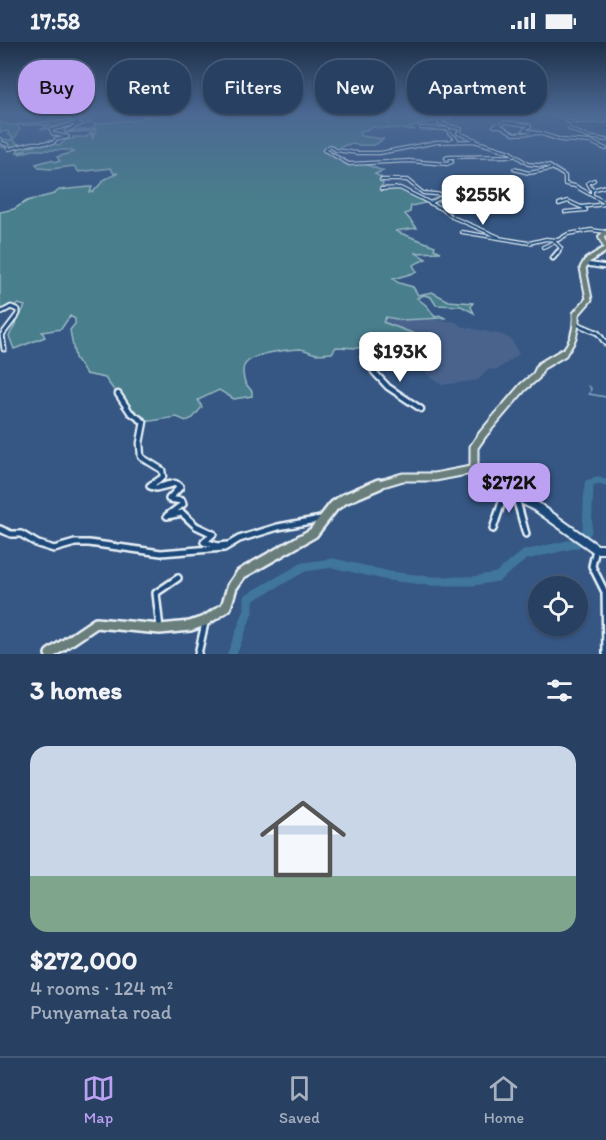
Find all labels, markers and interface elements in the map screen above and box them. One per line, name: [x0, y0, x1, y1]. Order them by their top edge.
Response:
text: 17:58: [30, 8, 80, 35]
chip: Buy: [18, 60, 95, 114]
chip: Rent: [107, 60, 191, 114]
chip: Filters: [203, 60, 303, 114]
chip: New: [315, 60, 395, 114]
chip: Apartment: [407, 60, 547, 114]
pin: $255K: [441, 175, 525, 226]
text: $255K: [456, 182, 510, 206]
pin: $193K: [358, 332, 442, 383]
text: $193K: [373, 339, 427, 363]
pin: $272K: [467, 463, 551, 514]
text: $272K: [482, 470, 536, 494]
map controls: [528, 576, 588, 636]
button: locate: [528, 576, 588, 636]
text: 3 homes: [30, 674, 122, 706]
icon: filters: [543, 674, 576, 707]
icon: home: [249, 785, 357, 893]
text: $272,000: [30, 944, 138, 976]
text: 4 rooms · 124 m²: [30, 976, 173, 1000]
text: Punyamata road: [30, 1000, 172, 1024]
tab: Map: [82, 1072, 115, 1127]
tab: Saved: [279, 1072, 320, 1127]
tab: Home: [484, 1072, 524, 1127]

